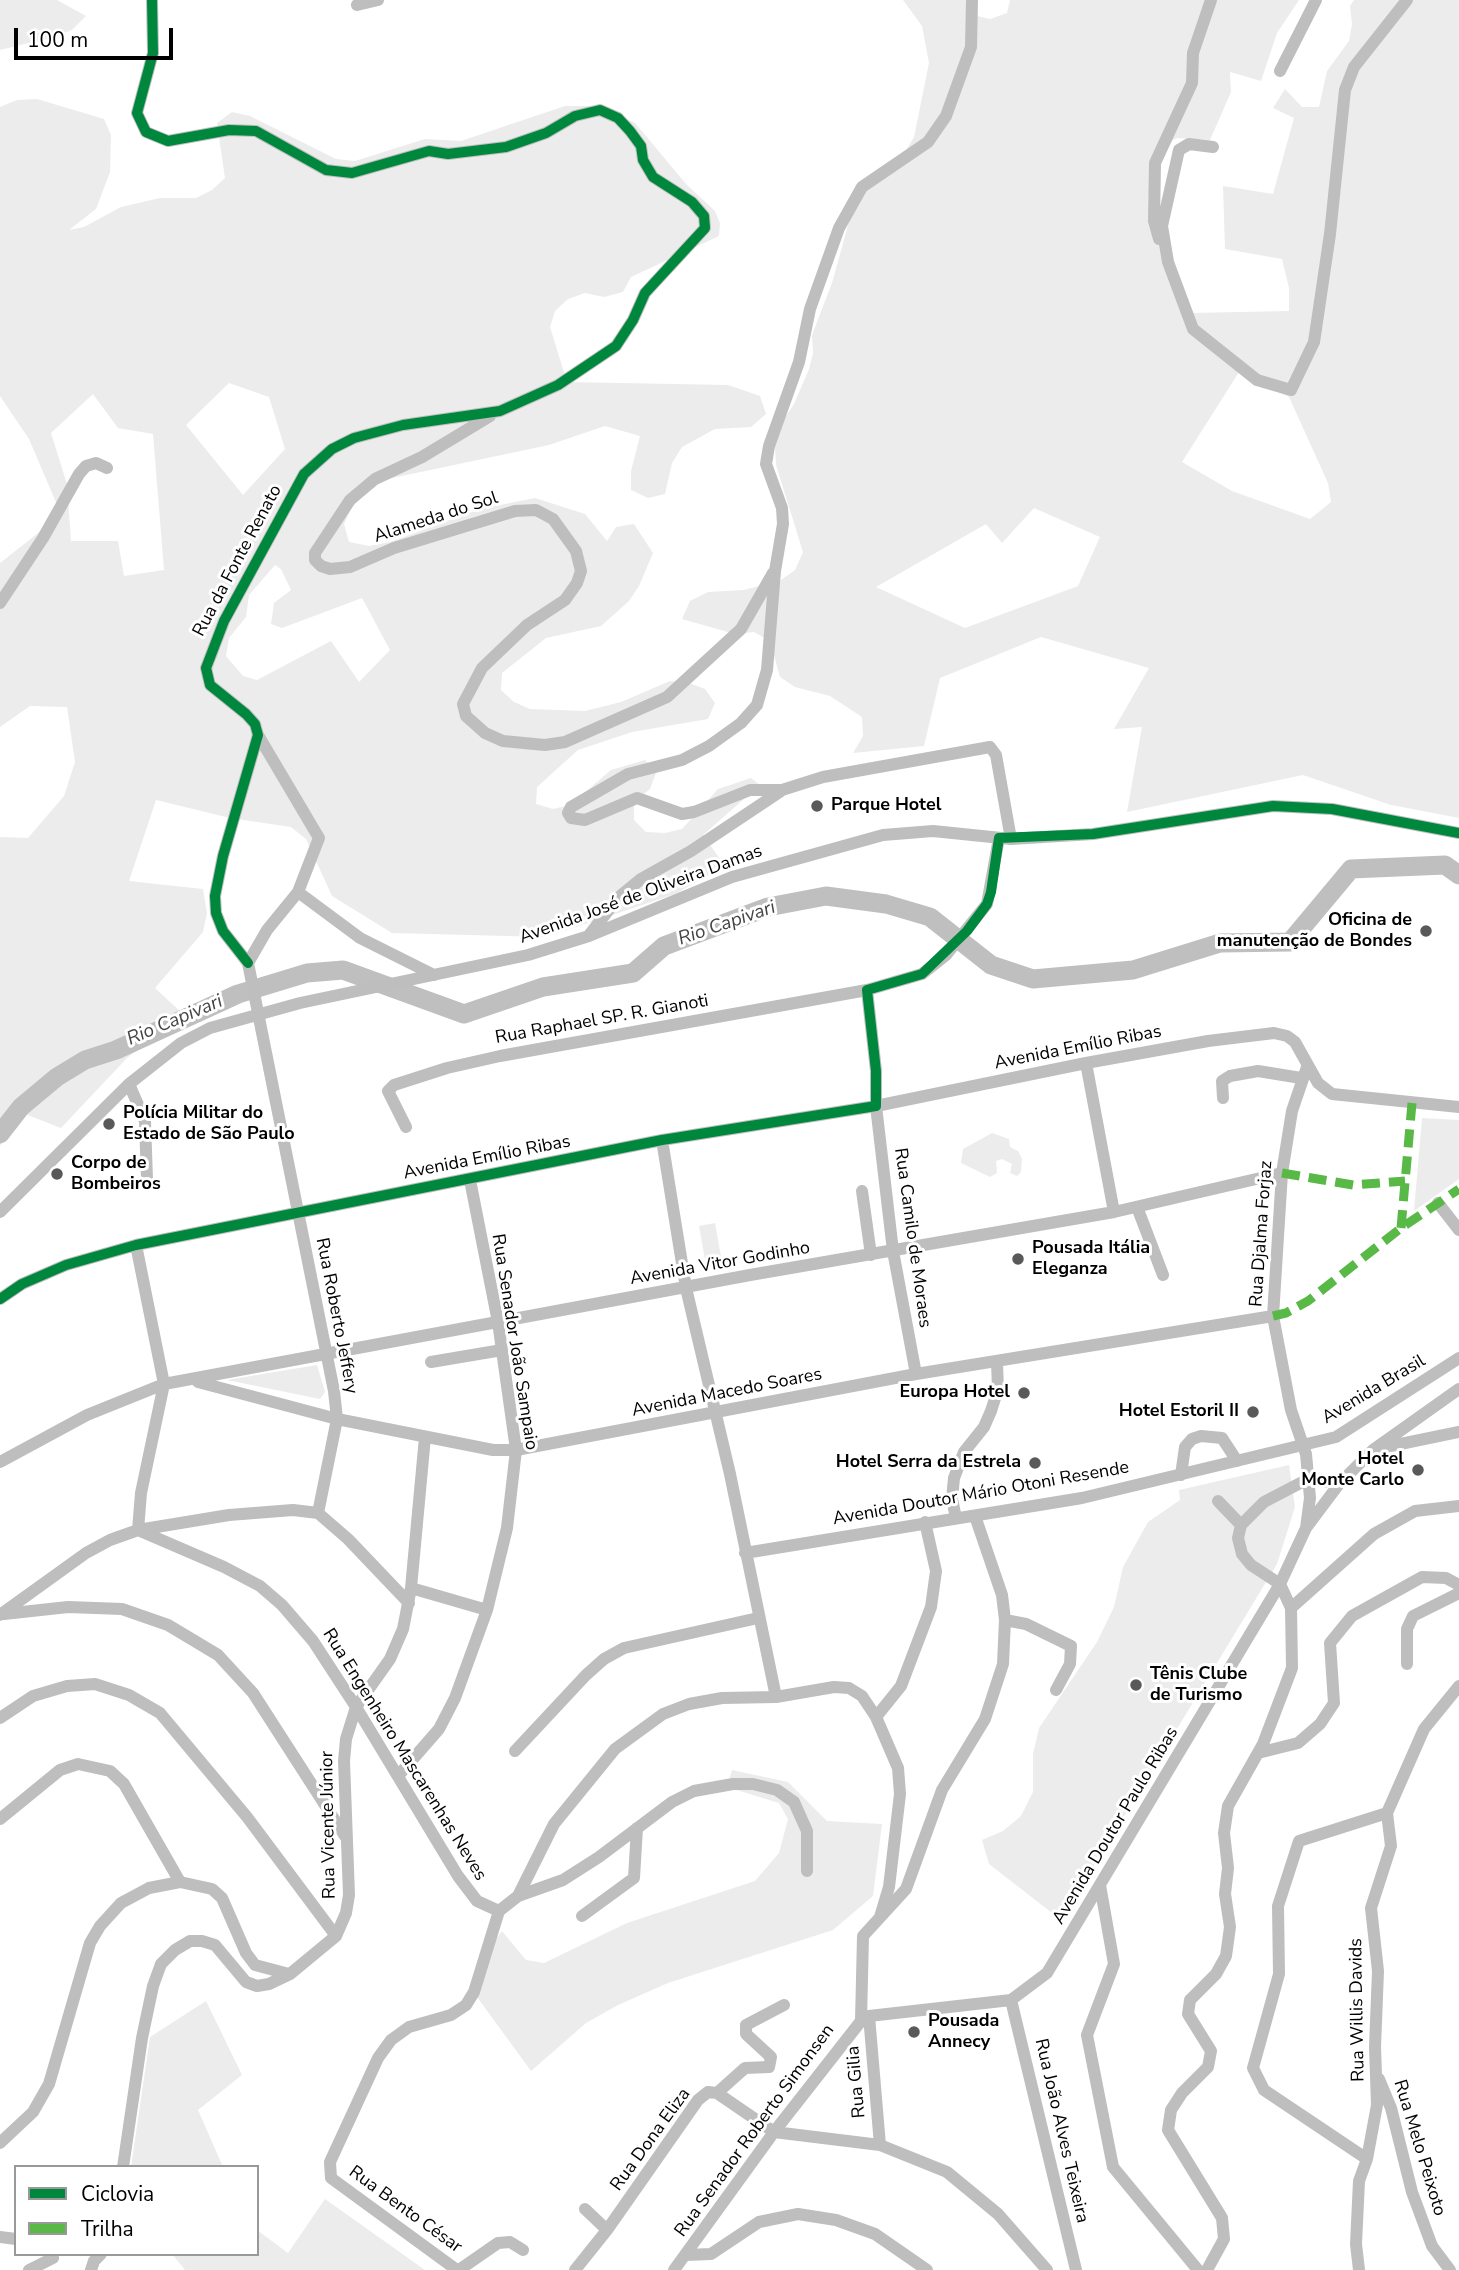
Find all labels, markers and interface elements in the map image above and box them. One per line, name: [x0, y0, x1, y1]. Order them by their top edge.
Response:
scale bar: [18, 14, 177, 58]
text: 100 m: [27, 26, 88, 54]
street label: Rua da Fonte Renato: [189, 482, 287, 640]
street label: Alameda do Sol: [371, 488, 501, 548]
place label: Parque Hotel: [831, 795, 941, 817]
marker: Parque Hotel: [809, 798, 825, 814]
street label: Avenida José de Oliveira Damas: [517, 841, 765, 949]
water label: Rio Capivari: [675, 897, 779, 951]
place label: Oficina de manutenção de Bondes: [1217, 910, 1412, 953]
marker: Oficina de manutenção de Bondes: [1418, 923, 1434, 939]
water label: Rio Capivari: [124, 991, 226, 1051]
street label: Rua Raphael SP. R. Gianoti: [494, 991, 710, 1049]
street label: Avenida Emílio Ribas: [993, 1021, 1163, 1075]
place label: Polícia Militar do Estado de São Paulo: [123, 1103, 295, 1146]
marker: Polícia Militar do Estado de São Paulo: [101, 1116, 117, 1132]
street label: Avenida Emílio Ribas: [402, 1131, 572, 1185]
street label: Rua Camilo de Moraes: [889, 1147, 935, 1329]
place label: Corpo de Bombeiros: [71, 1153, 161, 1196]
street label: Rua Djalma Forjaz: [1246, 1160, 1278, 1308]
marker: Corpo de Bombeiros: [49, 1166, 65, 1182]
street label: Rua Senador João Sampaio: [486, 1232, 542, 1452]
street label: Rua Roberto Jeffery: [310, 1236, 362, 1396]
street label: Avenida Vitor Godinho: [628, 1238, 812, 1290]
place label: Pousada Itália Eleganza: [1032, 1238, 1150, 1280]
marker: Pousada Itália Eleganza: [1010, 1251, 1026, 1267]
street label: Avenida Brasil: [1318, 1351, 1430, 1429]
street label: Avenida Macedo Soares: [630, 1364, 824, 1422]
place label: Europa Hotel: [900, 1382, 1010, 1404]
marker: Europa Hotel: [1016, 1385, 1032, 1401]
place label: Hotel Estoril II: [1119, 1401, 1239, 1423]
marker: Hotel Estoril II: [1245, 1404, 1261, 1420]
place label: Hotel Monte Carlo: [1301, 1449, 1404, 1492]
place label: Hotel Serra da Estrela: [836, 1452, 1021, 1474]
marker: Hotel Serra da Estrela: [1027, 1455, 1043, 1471]
street label: Avenida Doutor Mário Otoni Resende: [831, 1457, 1131, 1531]
marker: Hotel Monte Carlo: [1410, 1462, 1426, 1478]
street label: Rua Engenheiro Mascarenhas Neves: [317, 1625, 491, 1885]
place label: Tênis Clube de Turismo: [1150, 1664, 1247, 1706]
marker: Tênis Clube de Turismo: [1128, 1677, 1144, 1693]
street label: Avenida Doutor Paulo Ribas: [1048, 1723, 1184, 1929]
street label: Rua Vicente Júnior: [317, 1751, 341, 1899]
street label: Rua Willis Davids: [1346, 1938, 1370, 2082]
place label: Pousada Annecy: [928, 2011, 999, 2054]
street label: Rua Senador Roberto Simonsen: [671, 2021, 839, 2241]
marker: Pousada Annecy: [906, 2024, 922, 2040]
street label: Rua João Alves Teixeira: [1029, 2037, 1093, 2225]
street label: Rua Gilia: [843, 2045, 871, 2119]
street label: Rua Melo Peixoto: [1388, 2077, 1450, 2219]
street label: Rua Dona Eliza: [606, 2084, 696, 2196]
street label: Rua Bento César: [344, 2162, 466, 2258]
legend: [14, 2165, 259, 2256]
text: Ciclovia: [81, 2180, 154, 2208]
text: Trilha: [81, 2215, 134, 2243]

